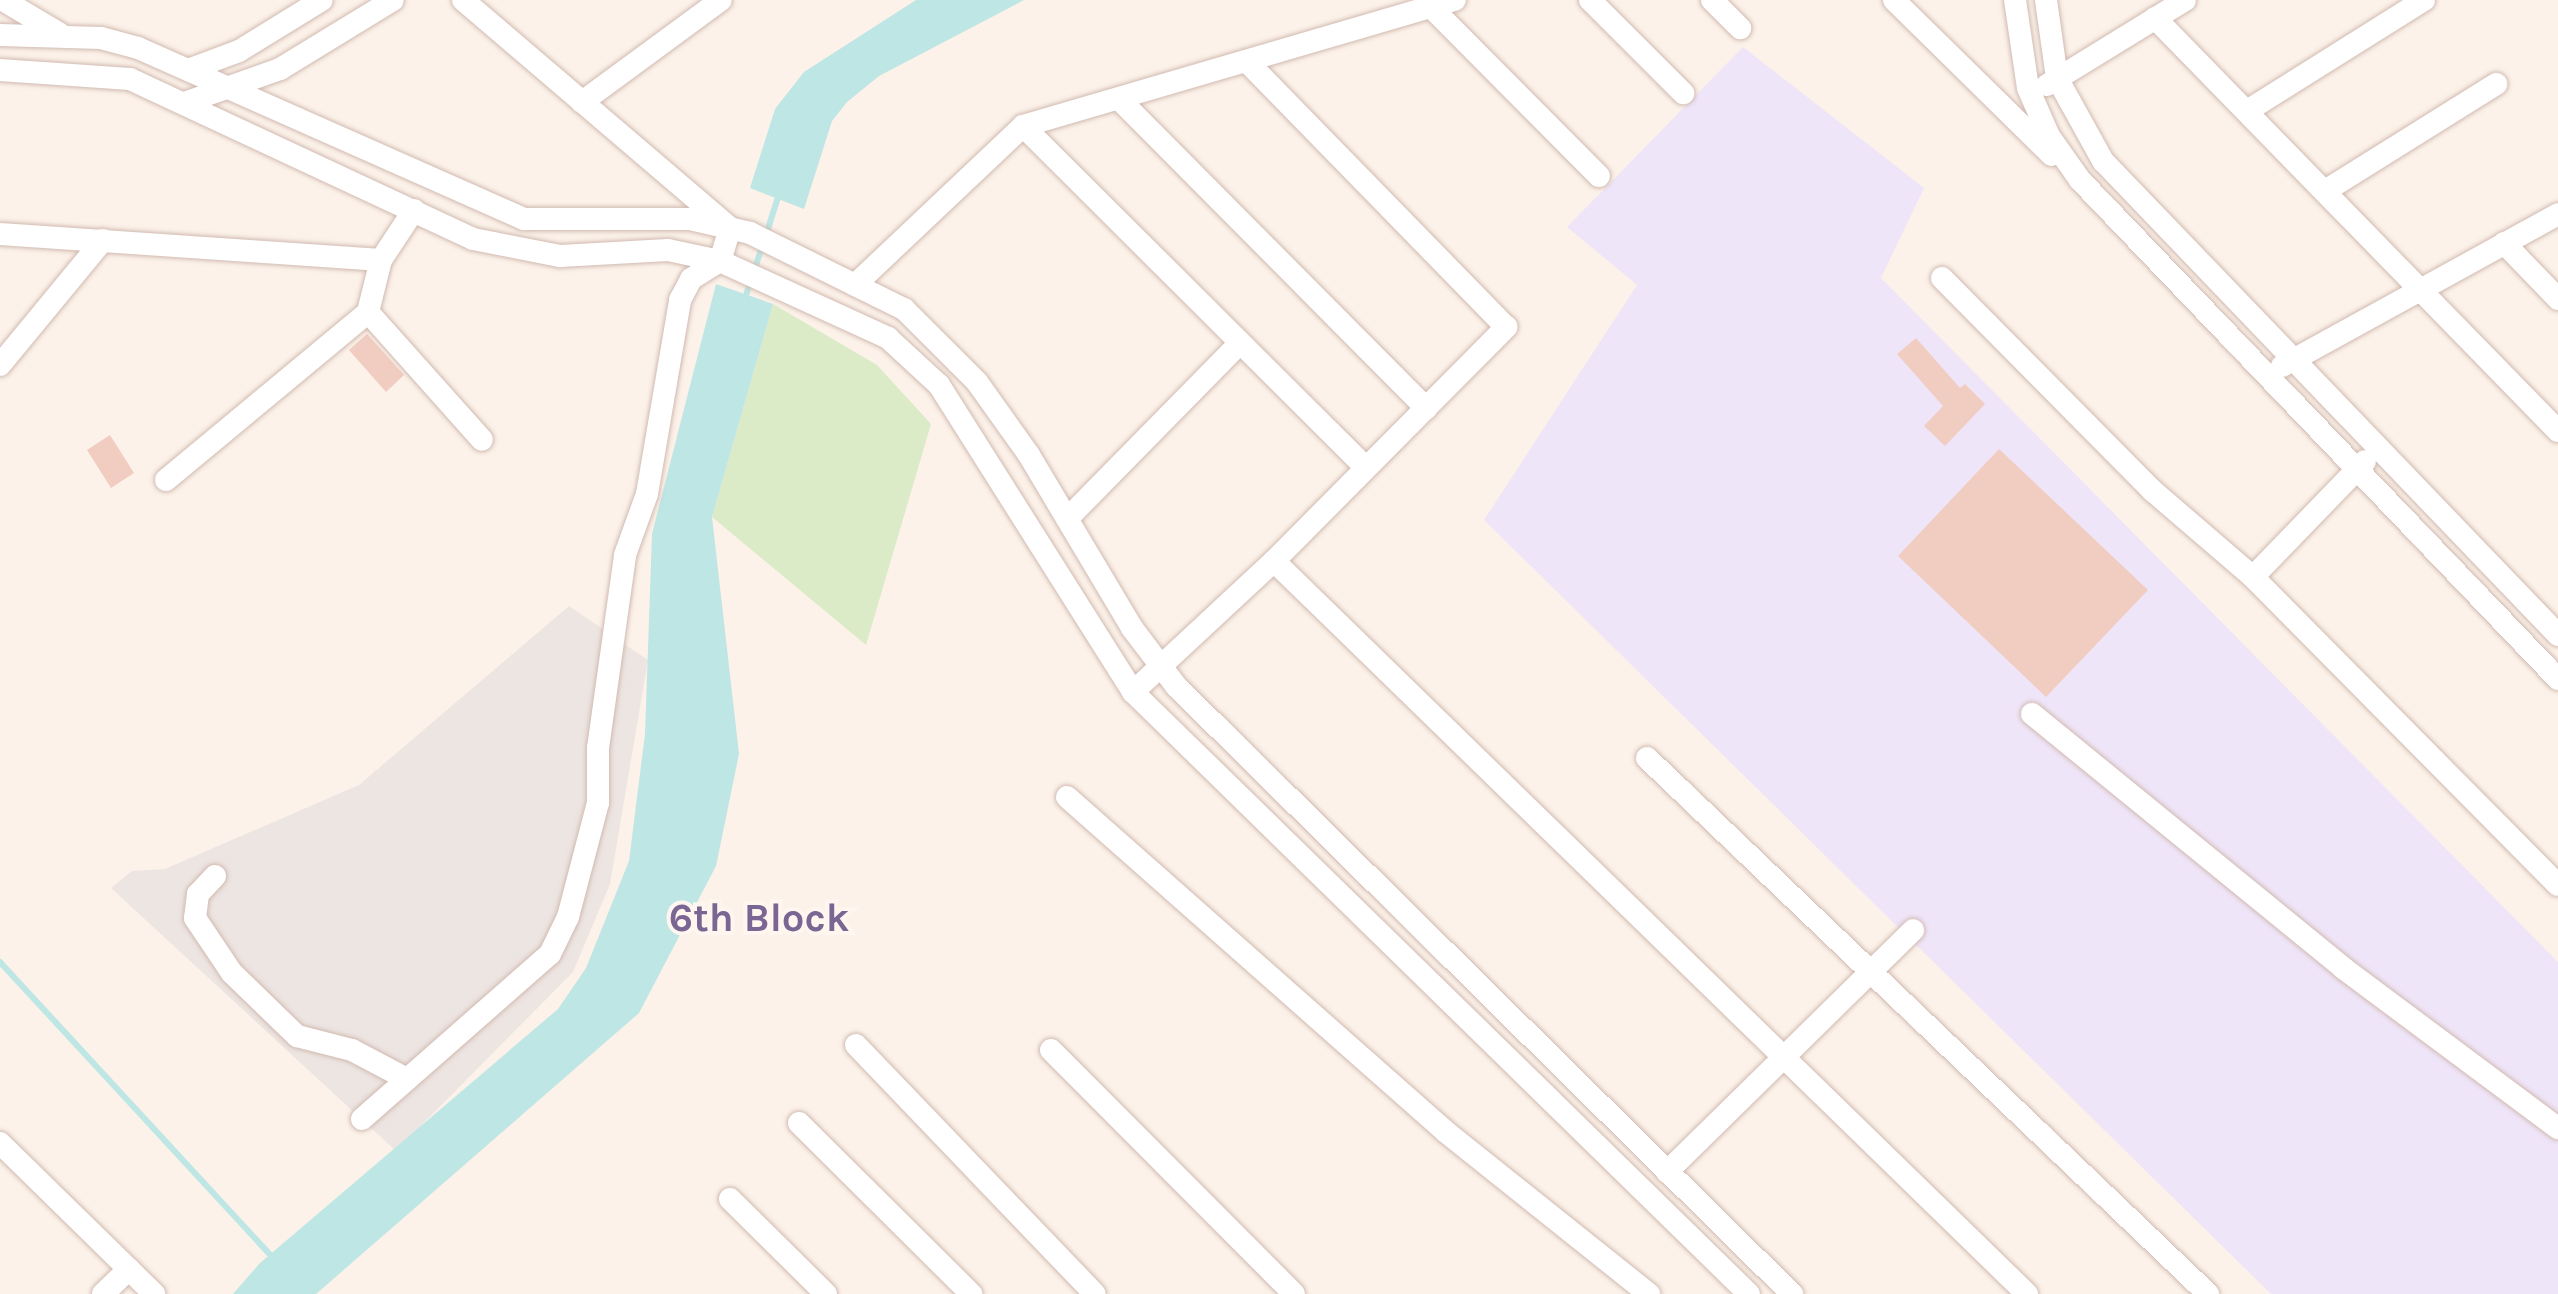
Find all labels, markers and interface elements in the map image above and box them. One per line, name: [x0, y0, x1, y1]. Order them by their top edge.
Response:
district label: 6th Block: [669, 894, 849, 942]

